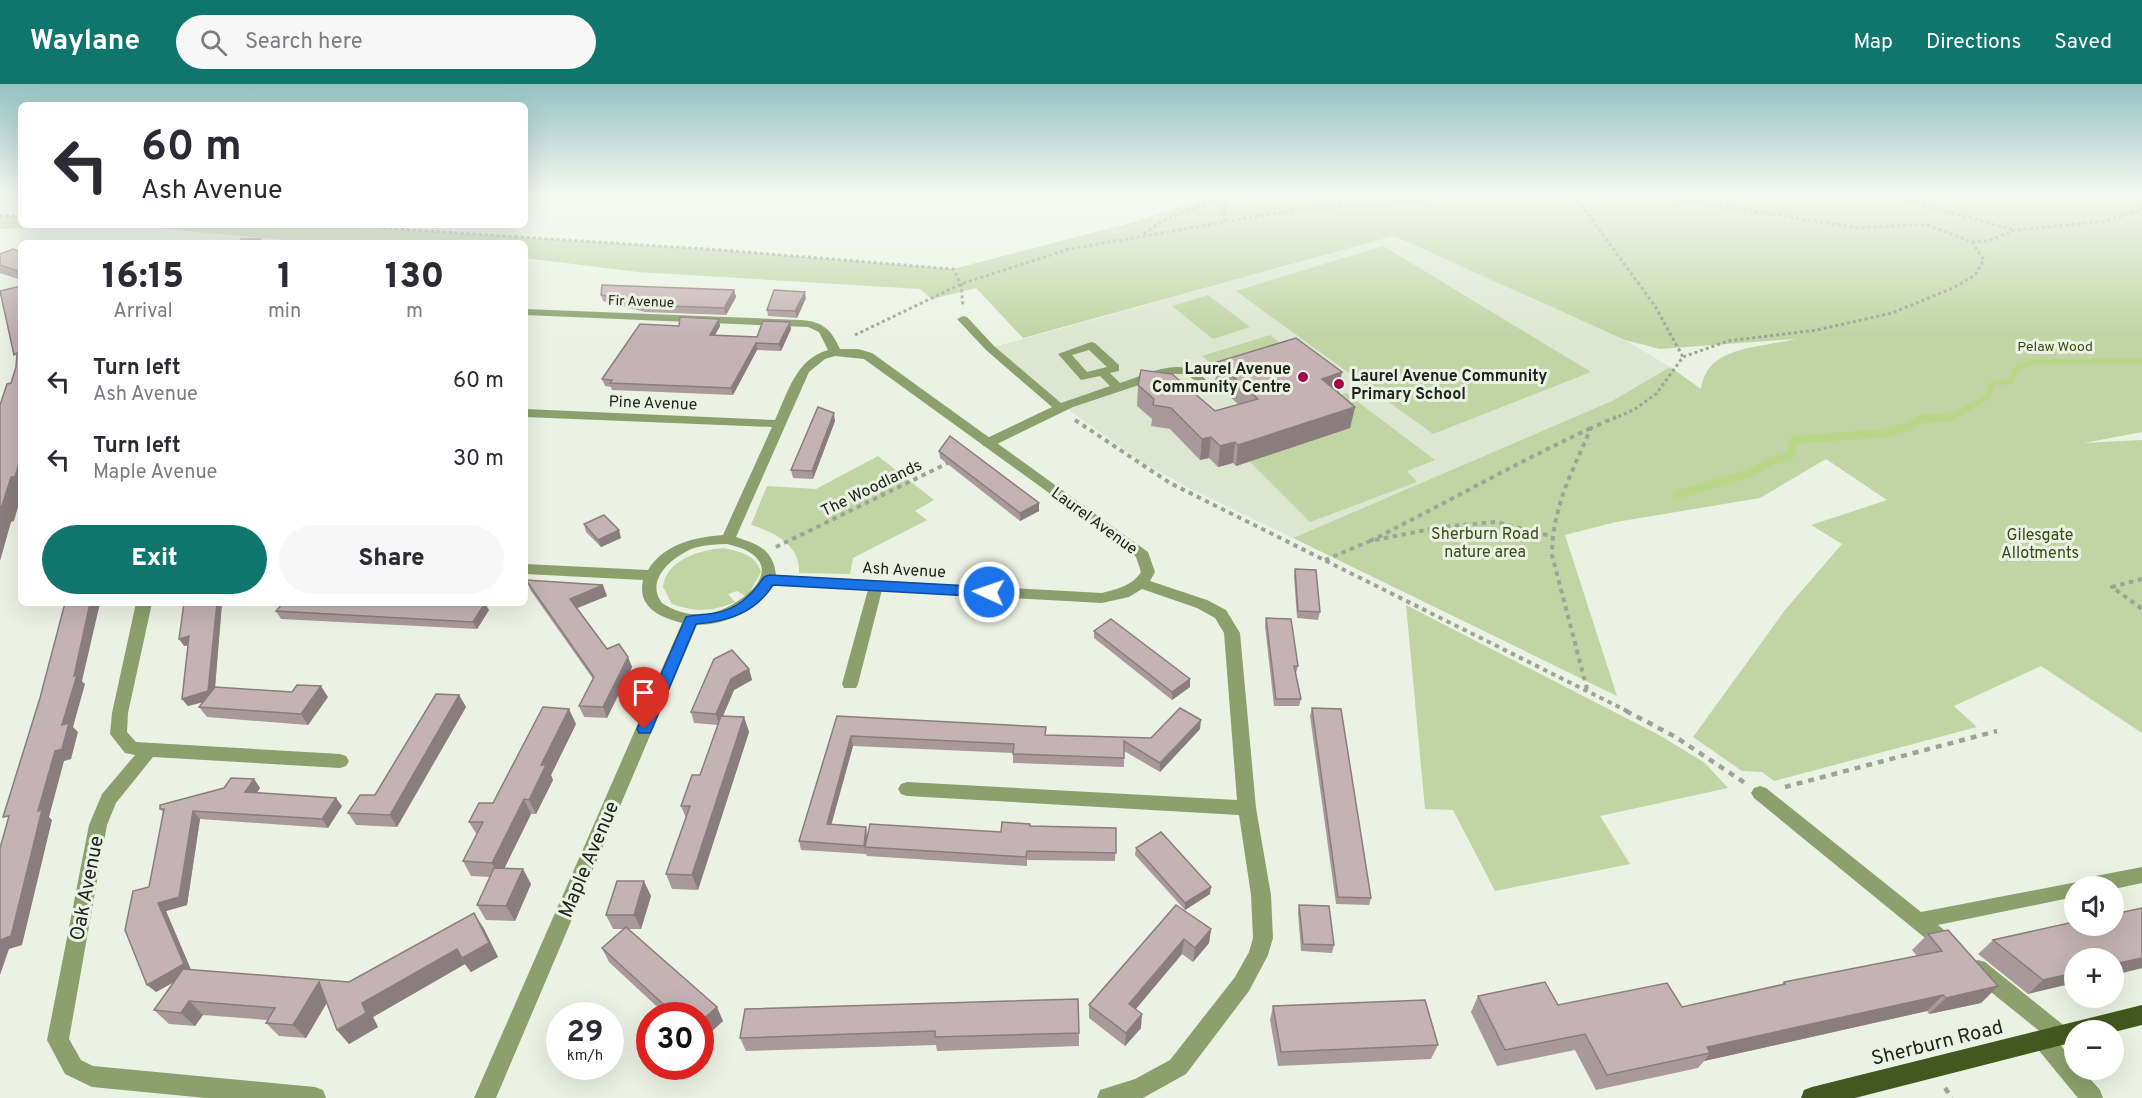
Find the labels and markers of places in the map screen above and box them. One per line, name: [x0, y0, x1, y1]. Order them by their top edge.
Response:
place label: Laurel Avenue Community Centre: [1152, 360, 1291, 398]
place label: Laurel Avenue Community Primary School: [1351, 367, 1547, 405]
marker: Laurel Avenue Community Centre: [1296, 370, 1310, 384]
marker: Laurel Avenue Community Primary School: [1332, 377, 1346, 391]
pin: [618, 667, 669, 729]

